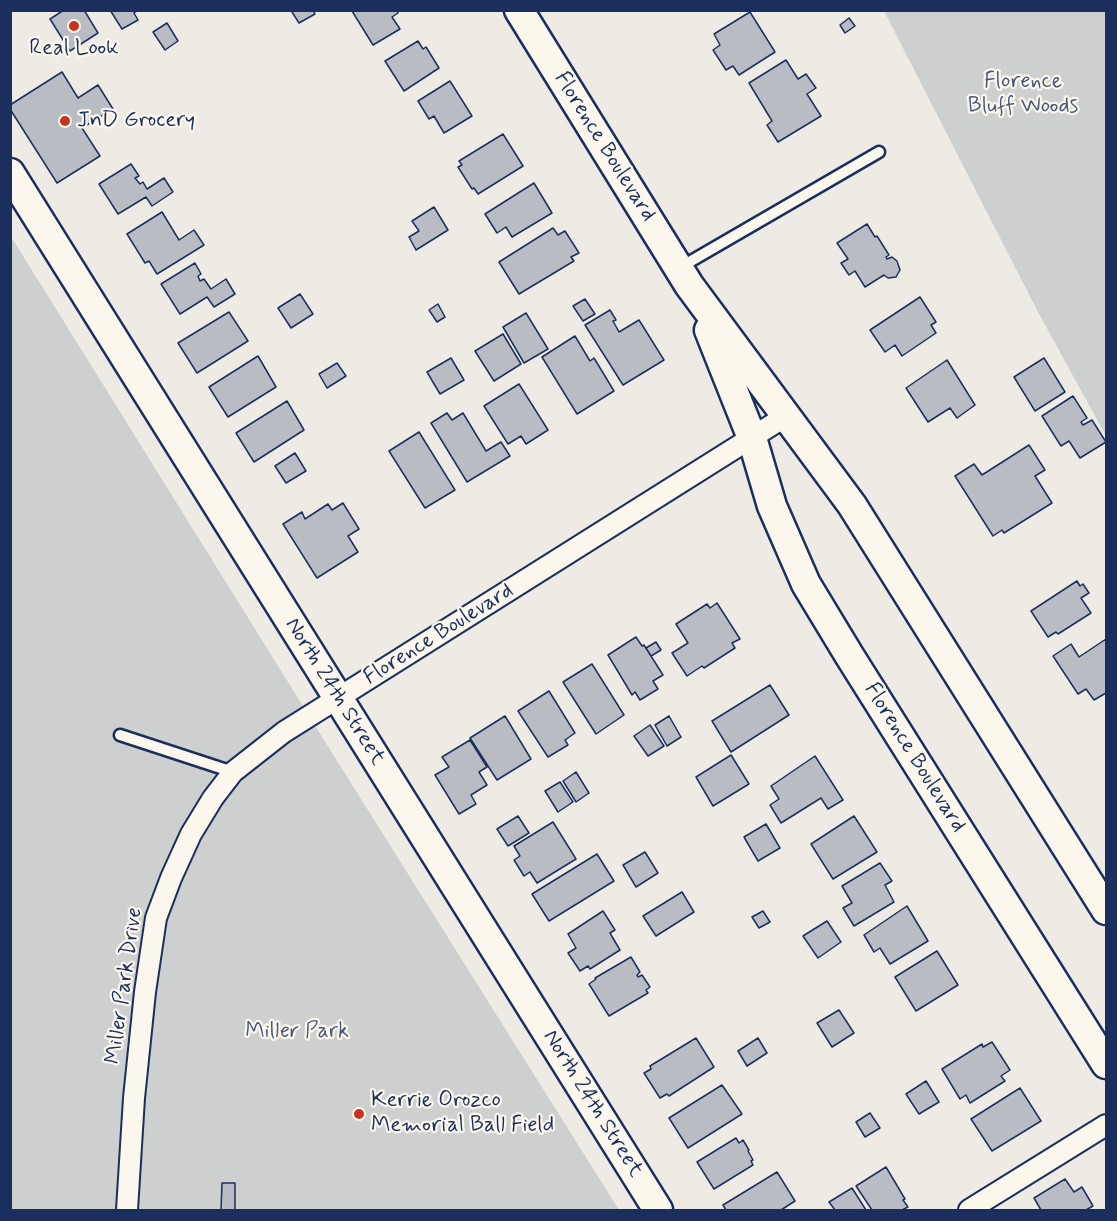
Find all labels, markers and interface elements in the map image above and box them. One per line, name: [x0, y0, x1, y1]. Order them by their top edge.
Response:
marker: Real Look: [67, 19, 81, 33]
place label: Real Look: [29, 36, 119, 62]
street label: Florence Boulevard: [547, 67, 661, 227]
park label: Florence Bluff Woods: [968, 69, 1078, 120]
place label: JnD Grocery: [77, 108, 195, 134]
marker: JnD Grocery: [58, 114, 72, 128]
street label: Florence Boulevard: [359, 578, 519, 692]
street label: North 24th Street: [278, 614, 390, 770]
street label: Florence Boulevard: [857, 678, 971, 838]
street label: Miller Park Drive: [101, 906, 149, 1066]
park label: Miller Park: [245, 1019, 349, 1045]
street label: North 24th Street: [536, 1026, 648, 1182]
place label: Kerrie Orozco Memorial Ball Field: [371, 1088, 554, 1140]
marker: Kerrie Orozco Memorial Ball Field: [352, 1107, 366, 1121]

